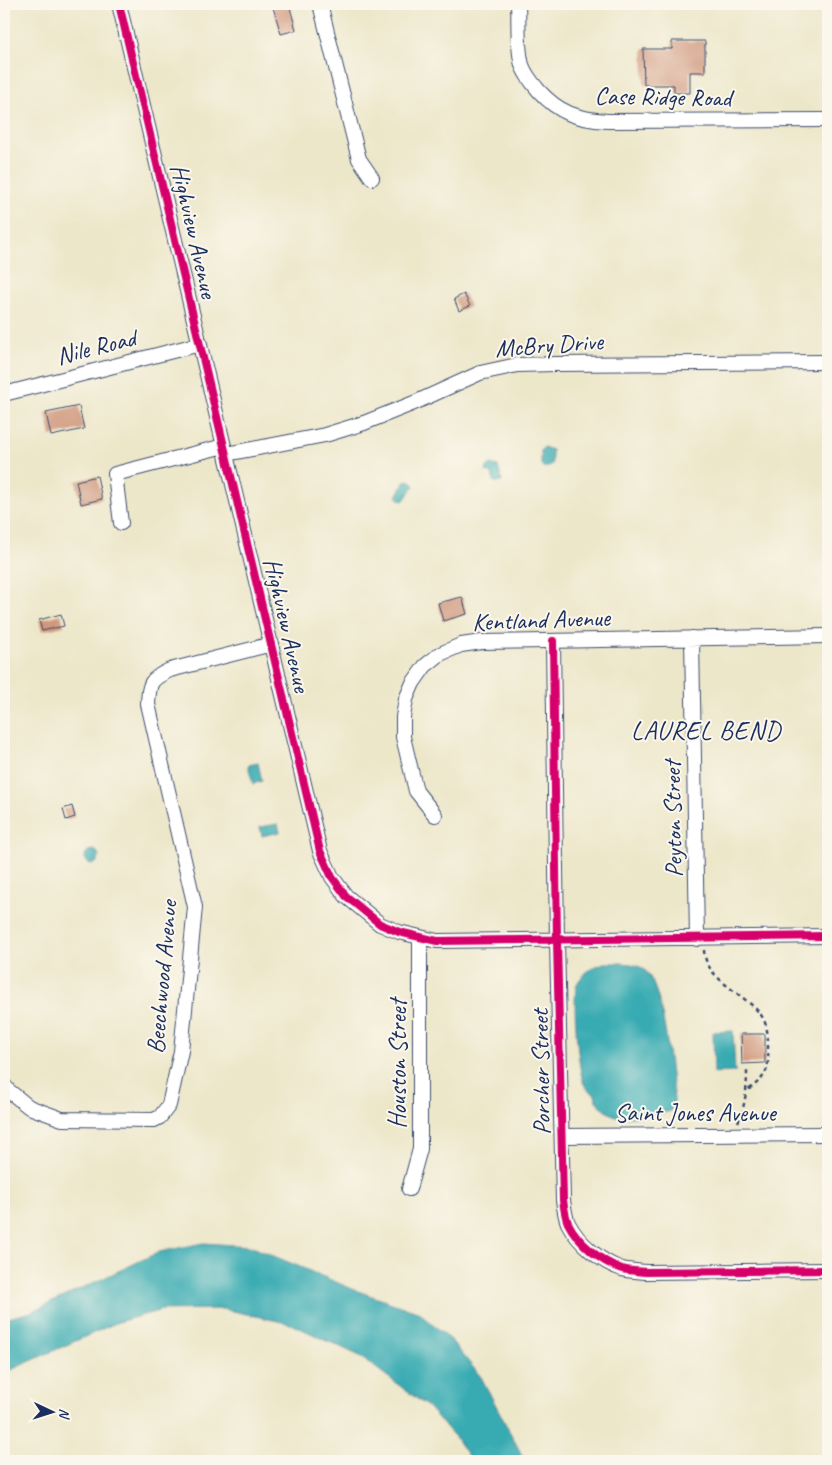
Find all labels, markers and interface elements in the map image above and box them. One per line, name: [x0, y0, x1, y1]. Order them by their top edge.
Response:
street label: Case Ridge Road: [594, 80, 736, 114]
street label: Highview Avenue: [163, 161, 225, 303]
street label: Nile Road: [53, 321, 143, 372]
street label: McBry Drive: [494, 325, 606, 365]
street label: Highview Avenue: [256, 555, 318, 697]
street label: Kentland Avenue: [472, 602, 612, 638]
district label: LAUREL BEND: [631, 714, 782, 747]
street label: Peyton Street: [656, 757, 690, 878]
street label: Beechwood Avenue: [139, 897, 185, 1055]
street label: Houston Street: [382, 996, 414, 1129]
street label: Porcher Street: [524, 1006, 558, 1135]
street label: Saint Jones Avenue: [614, 1097, 777, 1129]
north arrow: [28, 1388, 78, 1438]
text: N: [56, 1408, 73, 1420]

